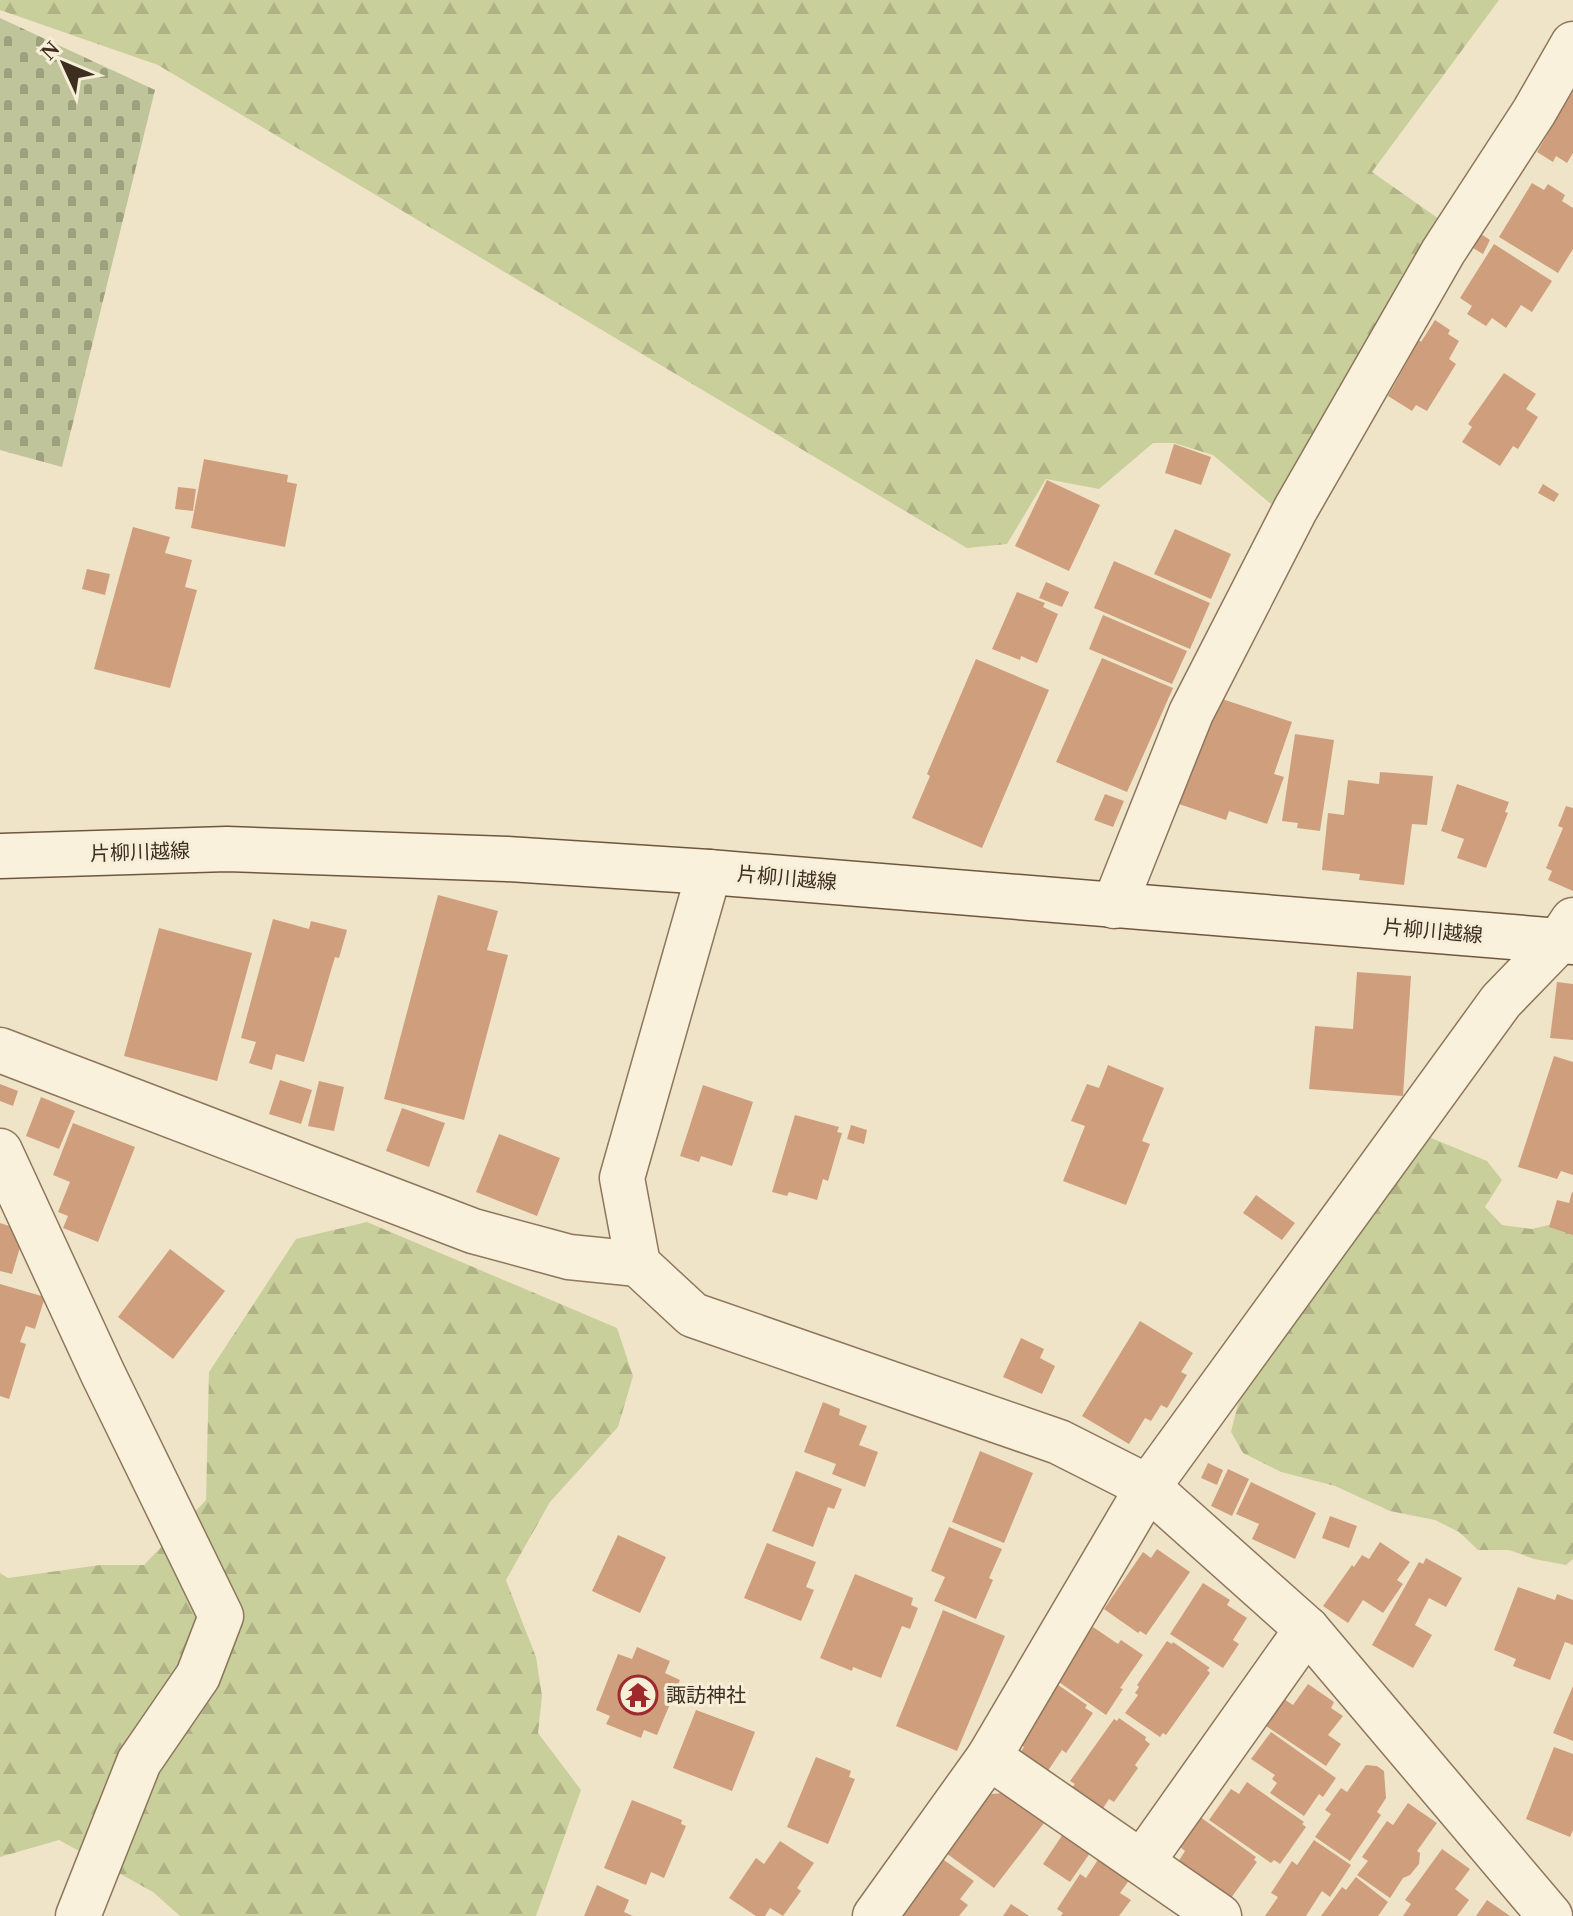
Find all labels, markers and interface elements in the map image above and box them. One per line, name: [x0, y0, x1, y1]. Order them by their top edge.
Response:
north arrow: [24, 24, 104, 104]
text: N: [35, 36, 65, 65]
street label: 片柳川越線: [90, 839, 190, 865]
street label: 片柳川越線: [736, 863, 838, 893]
street label: 片柳川越線: [1382, 916, 1484, 946]
temple icon: 諏訪神社: [617, 1674, 659, 1716]
place label: 諏訪神社: [666, 1684, 746, 1706]

